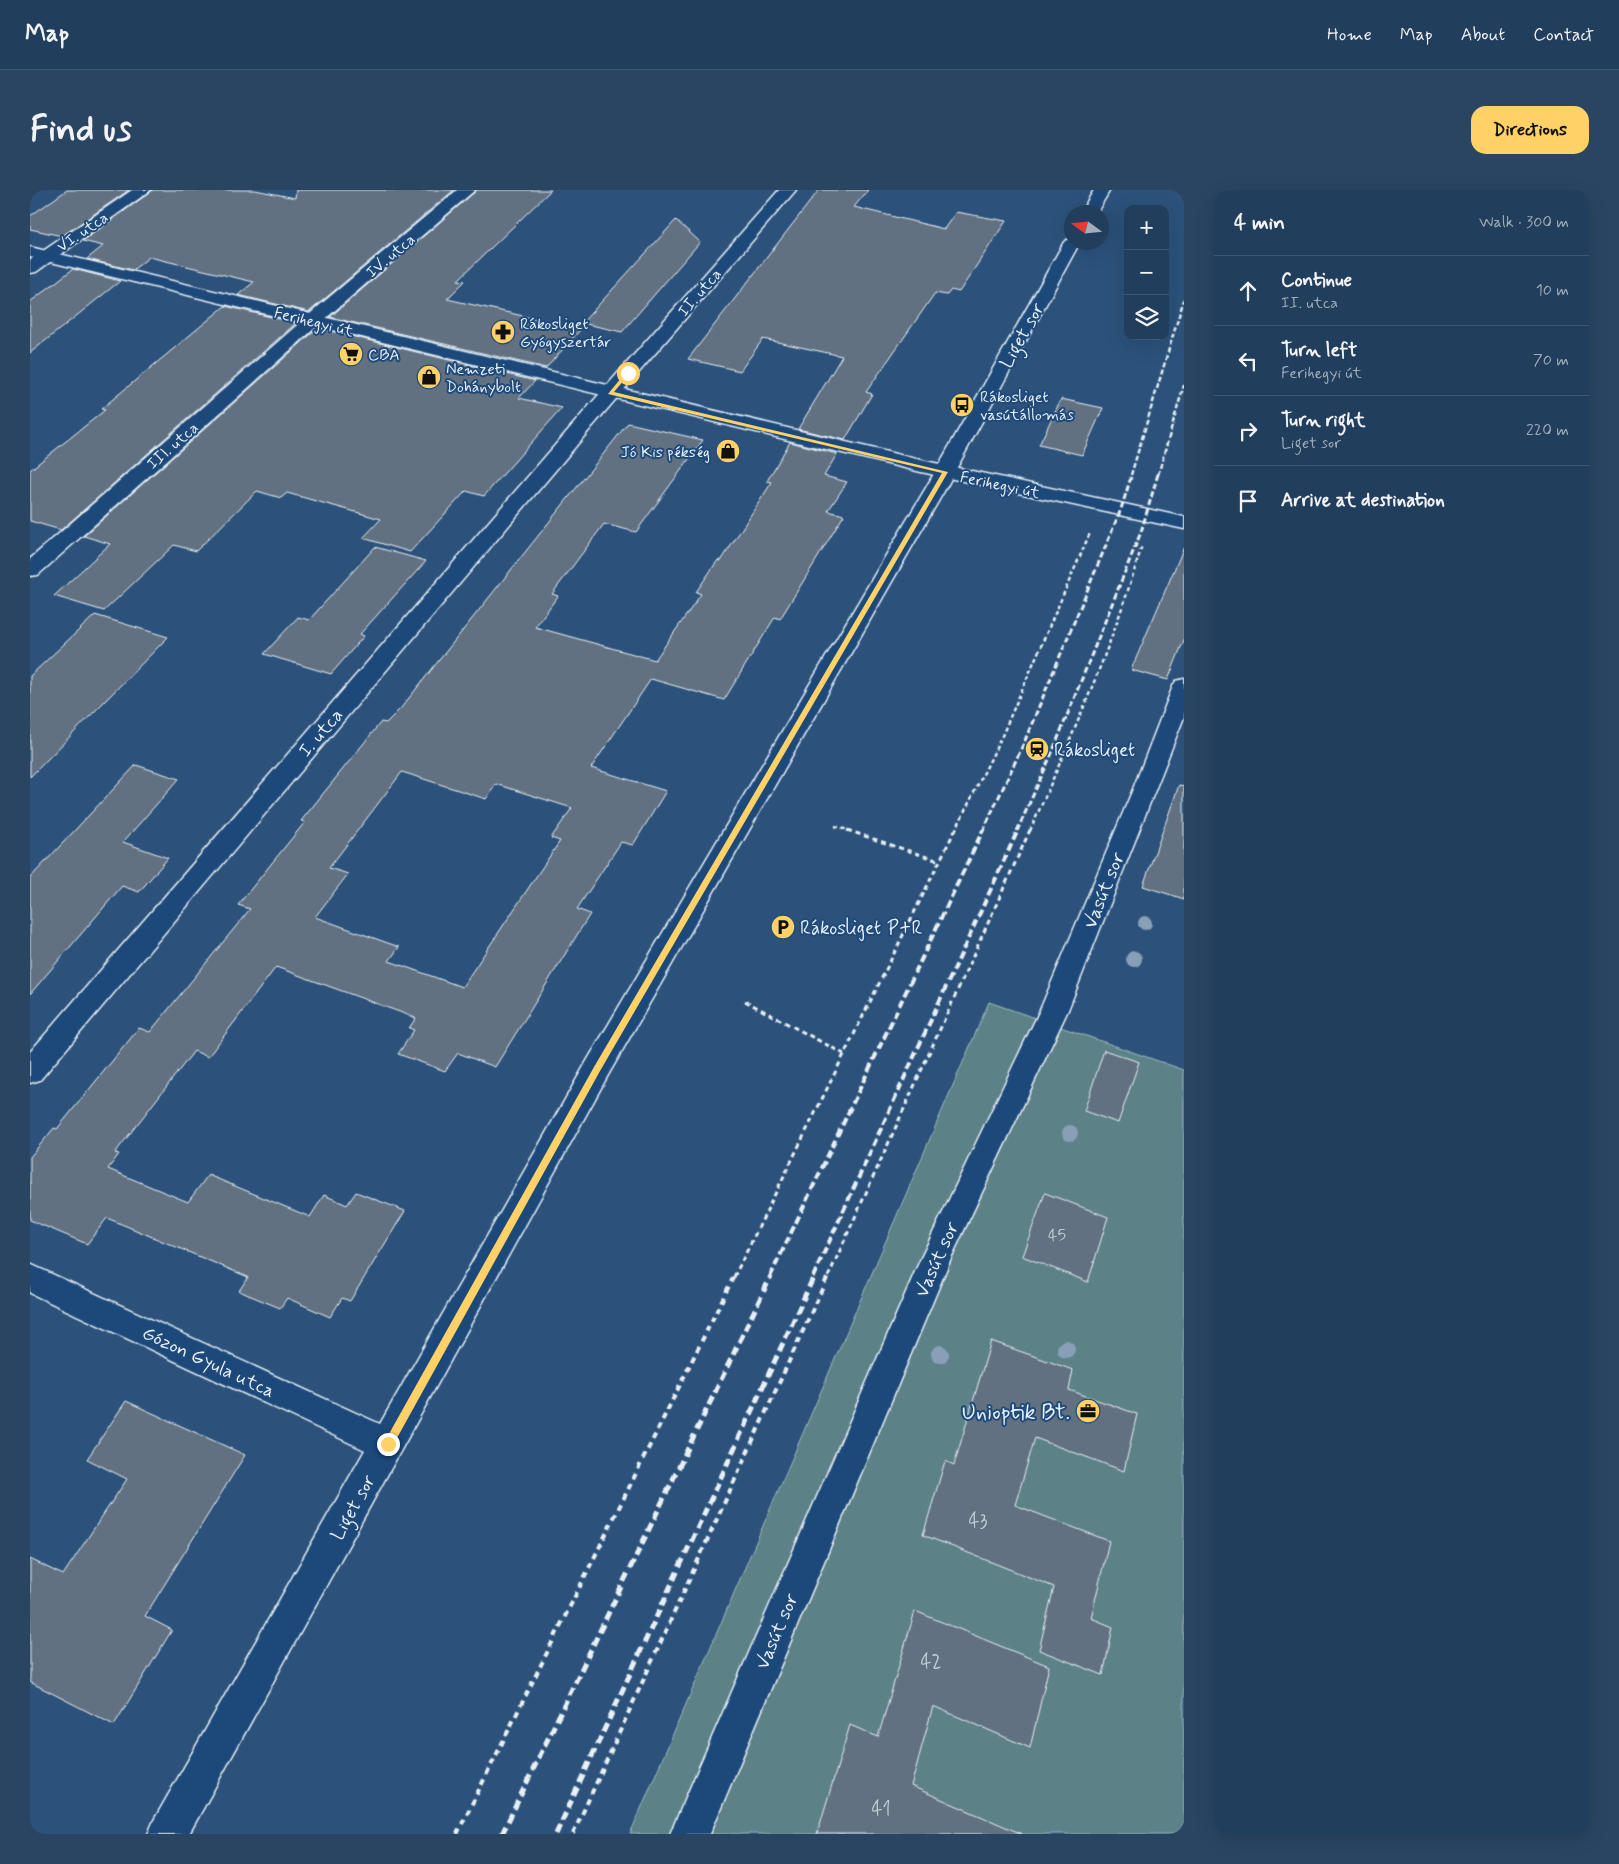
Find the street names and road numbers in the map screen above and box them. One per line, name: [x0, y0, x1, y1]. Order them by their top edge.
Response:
street label: VI. utca: [53, 207, 113, 257]
street label: IV. utca: [362, 229, 420, 283]
street label: II. utca: [673, 264, 727, 321]
street label: Liget sor: [994, 298, 1053, 374]
street label: Ferihegyi út: [272, 302, 356, 343]
street label: III. utca: [143, 418, 203, 474]
street label: Ferihegyi út: [958, 467, 1042, 504]
street label: I. utca: [293, 703, 349, 763]
street label: Vasút sor: [1078, 849, 1131, 932]
street label: Vasút sor: [910, 1218, 965, 1301]
street label: Gózon Gyula utca: [138, 1321, 279, 1405]
street label: Liget sor: [325, 1470, 384, 1546]
street label: Vasút sor: [750, 1590, 805, 1673]

